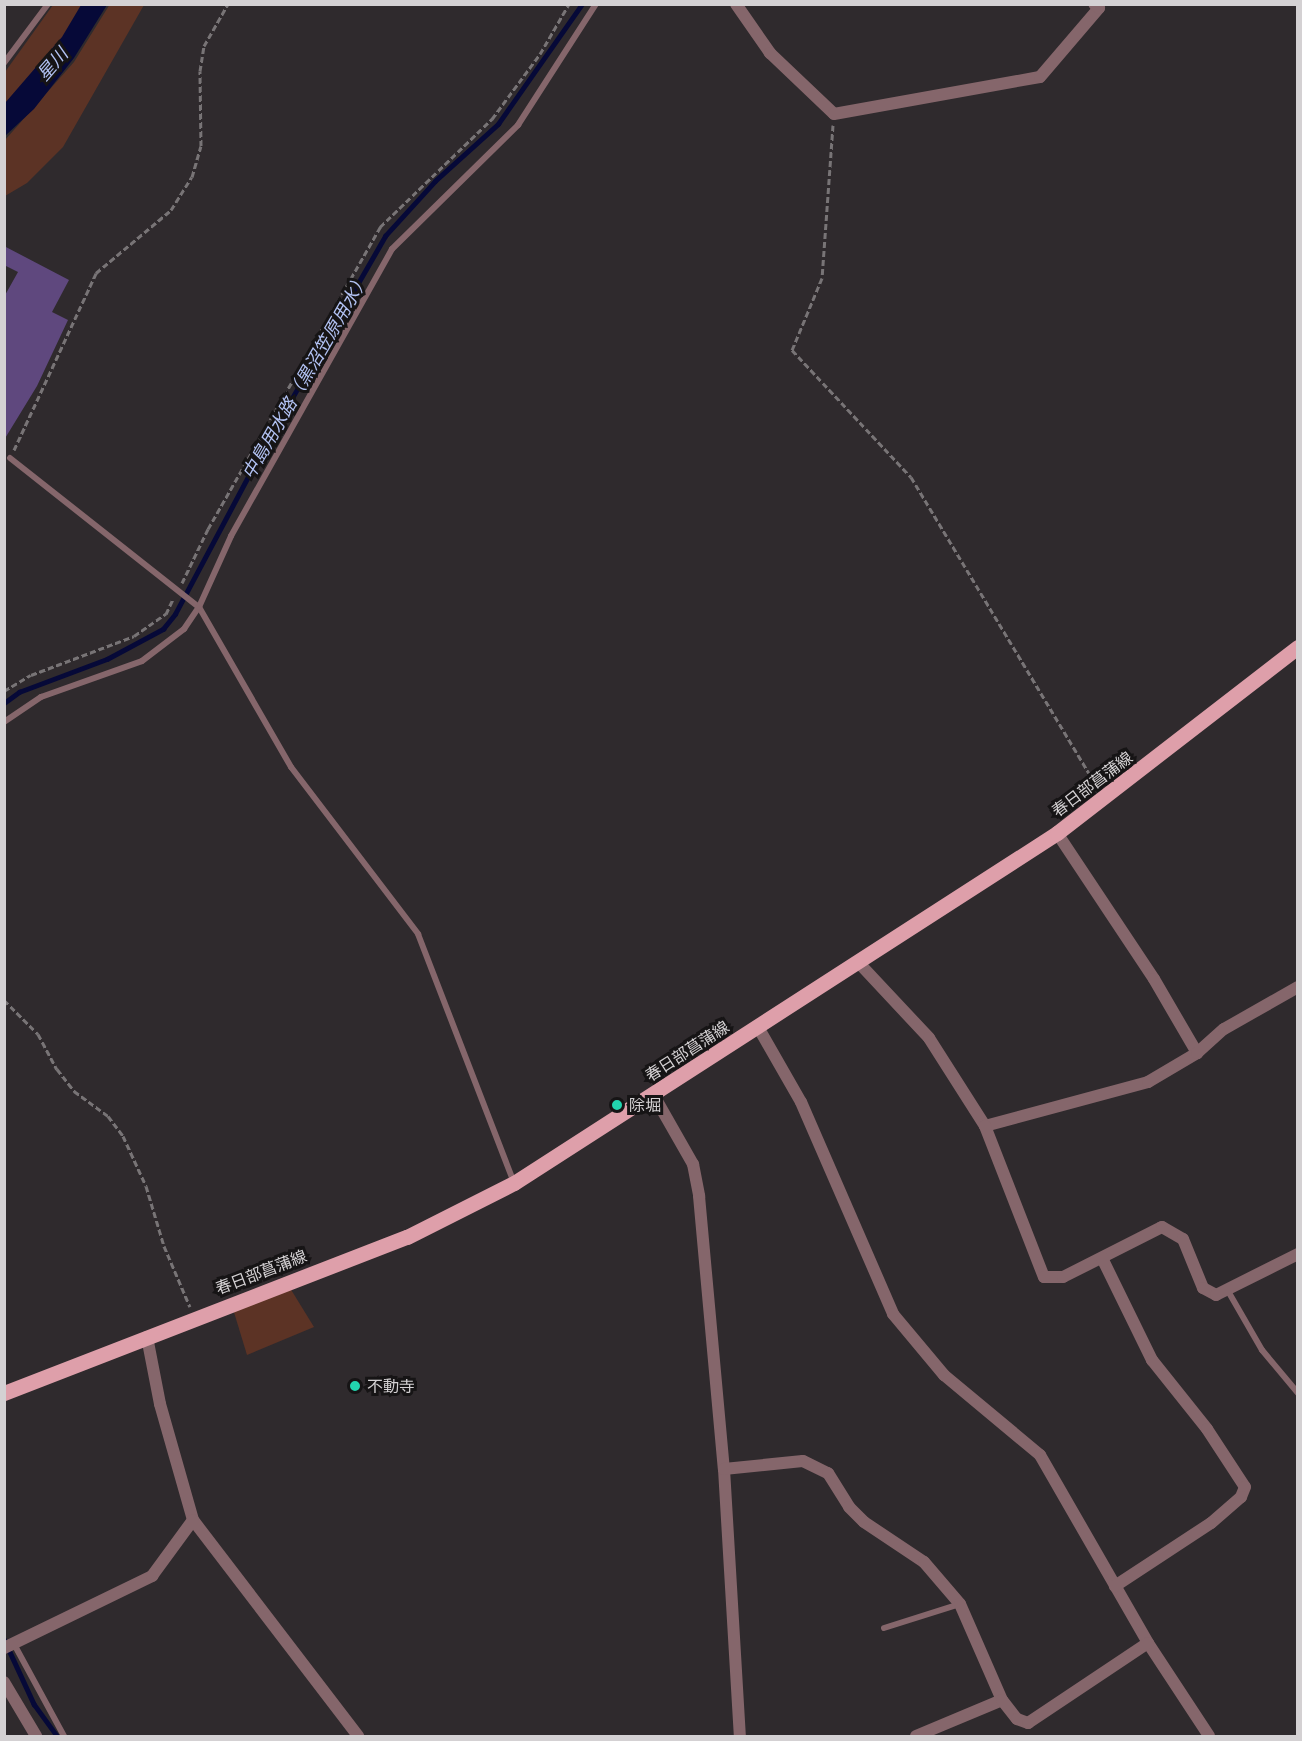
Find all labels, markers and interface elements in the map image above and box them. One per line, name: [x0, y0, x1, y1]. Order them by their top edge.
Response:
water label: 星川: [32, 43, 72, 85]
water label: 中島用水路（黒沼笠原用水）: [237, 269, 373, 483]
street label: 春日部菖蒲線: [1048, 747, 1136, 821]
street label: 春日部菖蒲線: [642, 1017, 732, 1085]
place label: 除堀: [629, 1095, 661, 1115]
marker: 除堀: [610, 1098, 624, 1112]
street label: 春日部菖蒲線: [213, 1246, 309, 1298]
place label: 不動寺: [367, 1376, 415, 1396]
marker: 不動寺: [348, 1379, 362, 1393]

